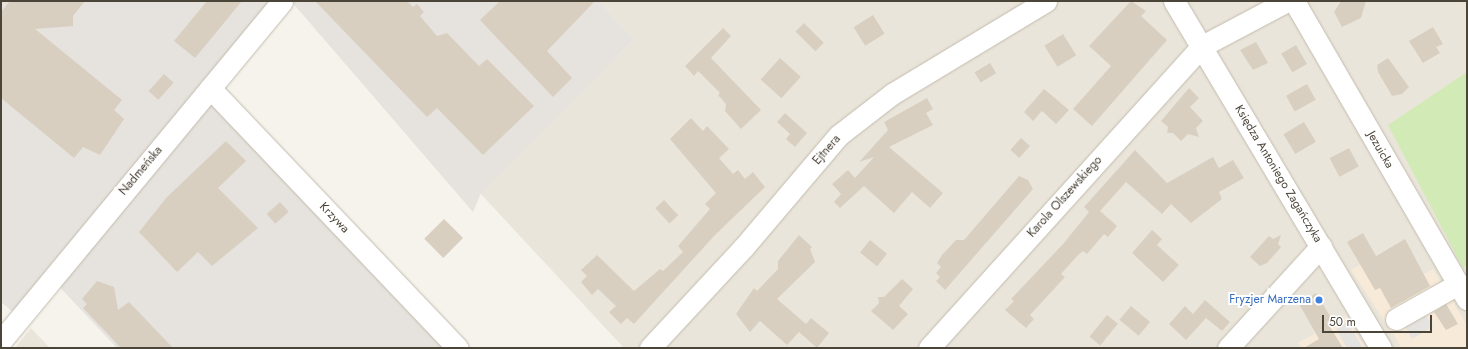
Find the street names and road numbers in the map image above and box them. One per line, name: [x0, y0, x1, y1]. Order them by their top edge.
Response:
street label: Księdza Antoniego Zagańczyka: [1231, 103, 1325, 245]
street label: Jezuicka: [1364, 129, 1396, 171]
street label: Ejtnera: [810, 132, 844, 168]
street label: Nadmeńska: [116, 144, 166, 198]
street label: Karola Olszewskiego: [1025, 153, 1105, 241]
street label: Krzywa: [316, 200, 352, 236]

